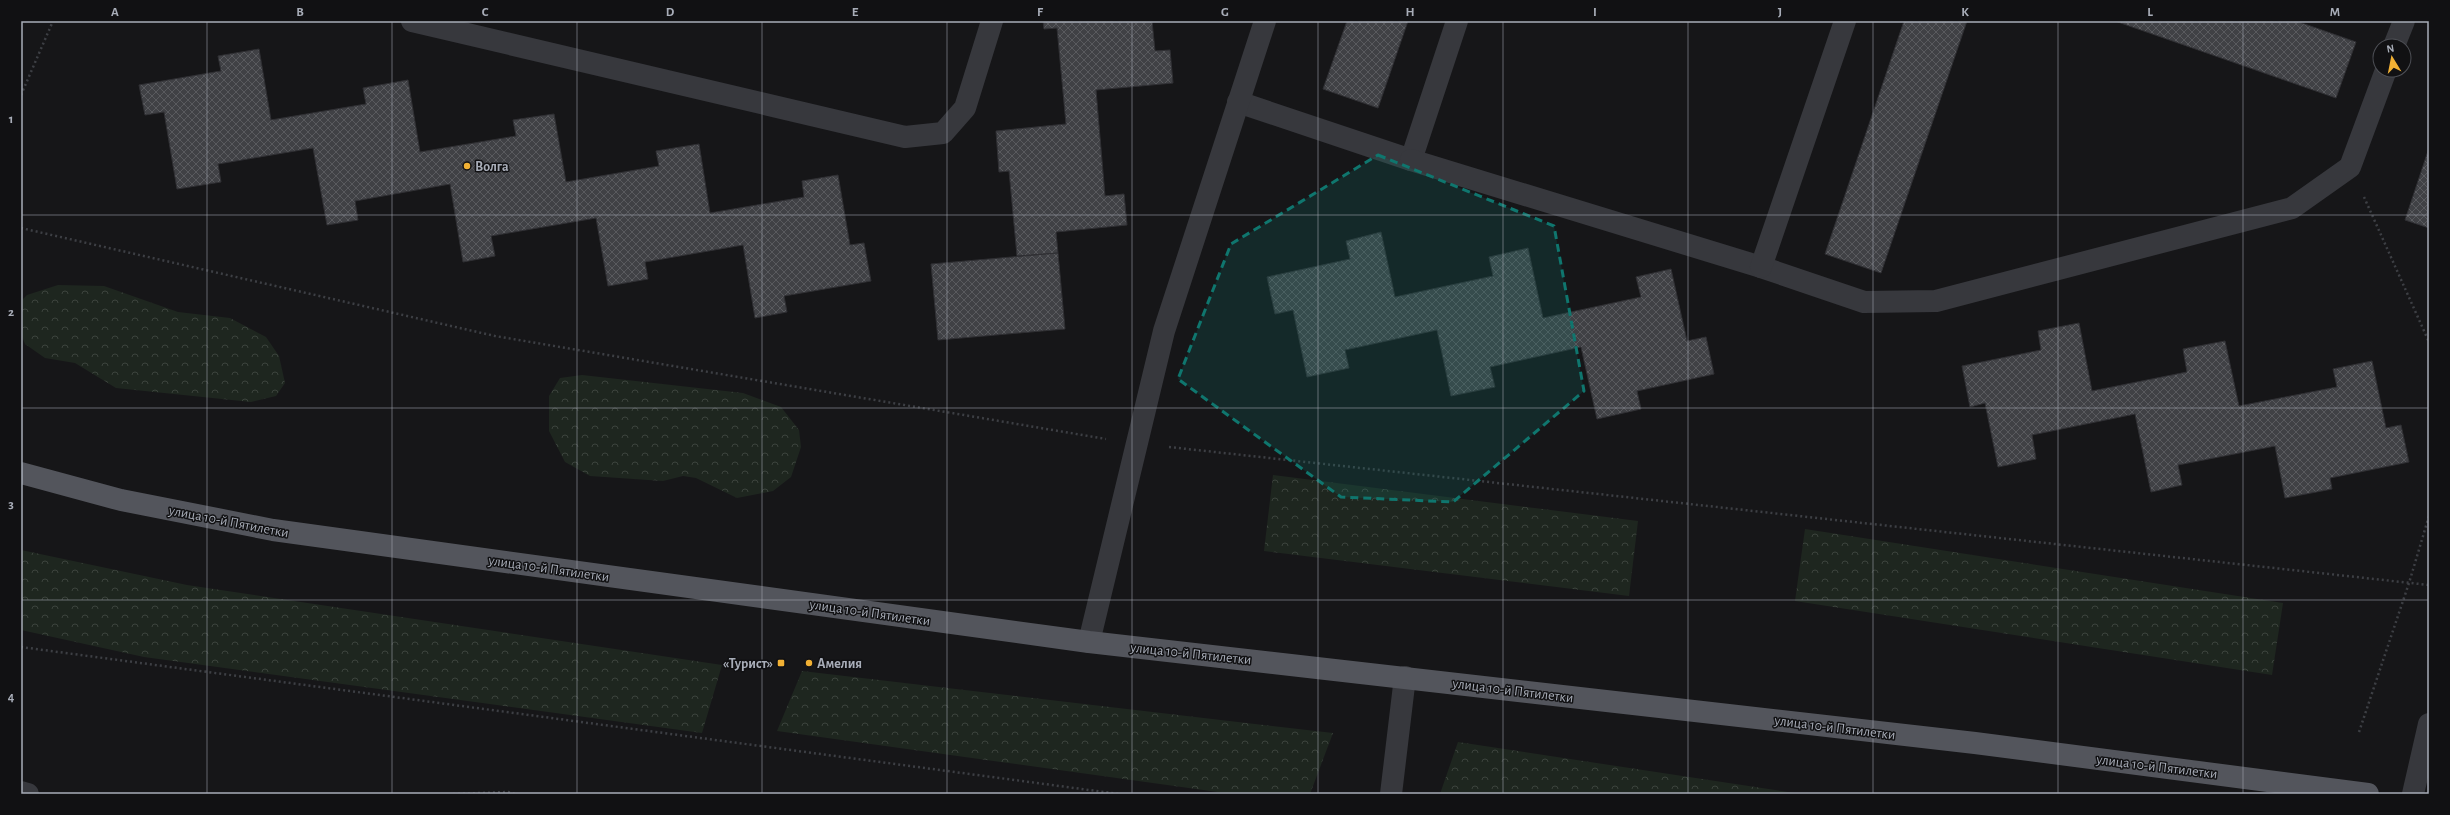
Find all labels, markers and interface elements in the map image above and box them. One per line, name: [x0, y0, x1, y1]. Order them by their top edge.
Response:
text: A: [111, 6, 119, 19]
text: B: [296, 6, 304, 19]
text: C: [482, 6, 489, 19]
text: D: [666, 6, 675, 19]
text: E: [852, 6, 859, 19]
text: F: [1037, 6, 1044, 19]
text: G: [1221, 6, 1229, 19]
text: H: [1405, 6, 1415, 19]
text: I: [1593, 6, 1597, 19]
text: J: [1778, 6, 1782, 19]
text: K: [1961, 6, 1969, 19]
text: L: [2147, 6, 2153, 19]
text: M: [2330, 6, 2340, 19]
north arrow: [2372, 38, 2412, 78]
text: N: [2386, 43, 2395, 55]
text: 1: [9, 113, 13, 126]
place label: Волга: [475, 160, 509, 174]
marker: Волга: [462, 161, 472, 171]
text: 2: [8, 306, 14, 319]
text: 3: [8, 498, 14, 511]
street label: улица 10-й Пятилетки: [167, 503, 290, 540]
street label: улица 10-й Пятилетки: [487, 553, 610, 584]
street label: улица 10-й Пятилетки: [808, 597, 931, 628]
street label: улица 10-й Пятилетки: [1129, 641, 1252, 667]
place label: «Турист»: [723, 657, 773, 671]
place label: Амелия: [817, 657, 862, 671]
marker: «Турист»: [776, 658, 786, 668]
marker: Амелия: [804, 658, 814, 668]
street label: улица 10-й Пятилетки: [1451, 677, 1574, 705]
text: 4: [8, 691, 15, 704]
street label: улица 10-й Пятилетки: [1773, 714, 1896, 742]
street label: улица 10-й Пятилетки: [2095, 753, 2218, 781]

